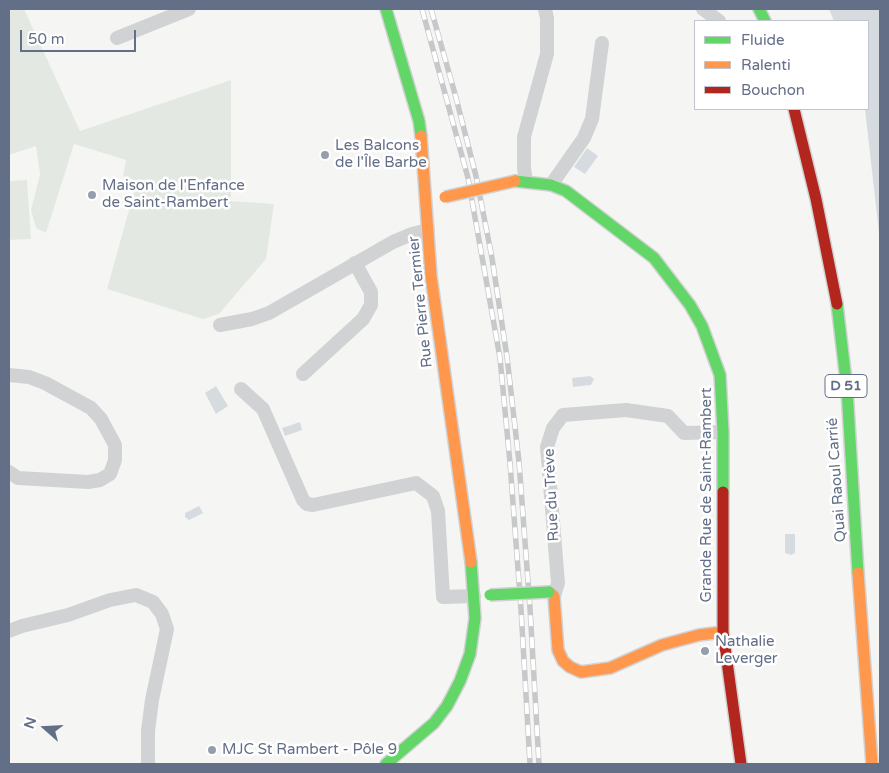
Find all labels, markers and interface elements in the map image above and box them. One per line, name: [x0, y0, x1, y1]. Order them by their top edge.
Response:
scale bar: [22, 20, 139, 52]
legend: [694, 20, 869, 110]
text: 50 m: [28, 30, 65, 48]
text: Fluide: [741, 31, 785, 49]
text: Ralenti: [741, 56, 791, 74]
text: Bouchon: [741, 81, 805, 99]
place label: Les Balcons de l'Île Barbe: [335, 137, 427, 172]
marker: Les Balcons de l'Île Barbe: [319, 149, 331, 161]
place label: Maison de l'Enfance de Saint-Rambert: [102, 177, 245, 212]
marker: Maison de l'Enfance de Saint-Rambert: [86, 189, 98, 201]
street label: Rue Pierre Termier: [405, 235, 437, 369]
road number: D 51: [825, 374, 867, 398]
street label: Grande Rue de Saint-Rambert: [698, 387, 716, 603]
street label: Quai Raoul Carrié: [824, 417, 850, 543]
street label: Rue du Trève: [541, 448, 563, 542]
place label: Nathalie Leverger: [715, 633, 778, 668]
marker: Nathalie Leverger: [699, 645, 711, 657]
north arrow: [20, 703, 70, 753]
text: N: [20, 715, 40, 731]
place label: MJC St Rambert - Pôle 9: [222, 741, 397, 759]
marker: MJC St Rambert - Pôle 9: [206, 744, 218, 756]

